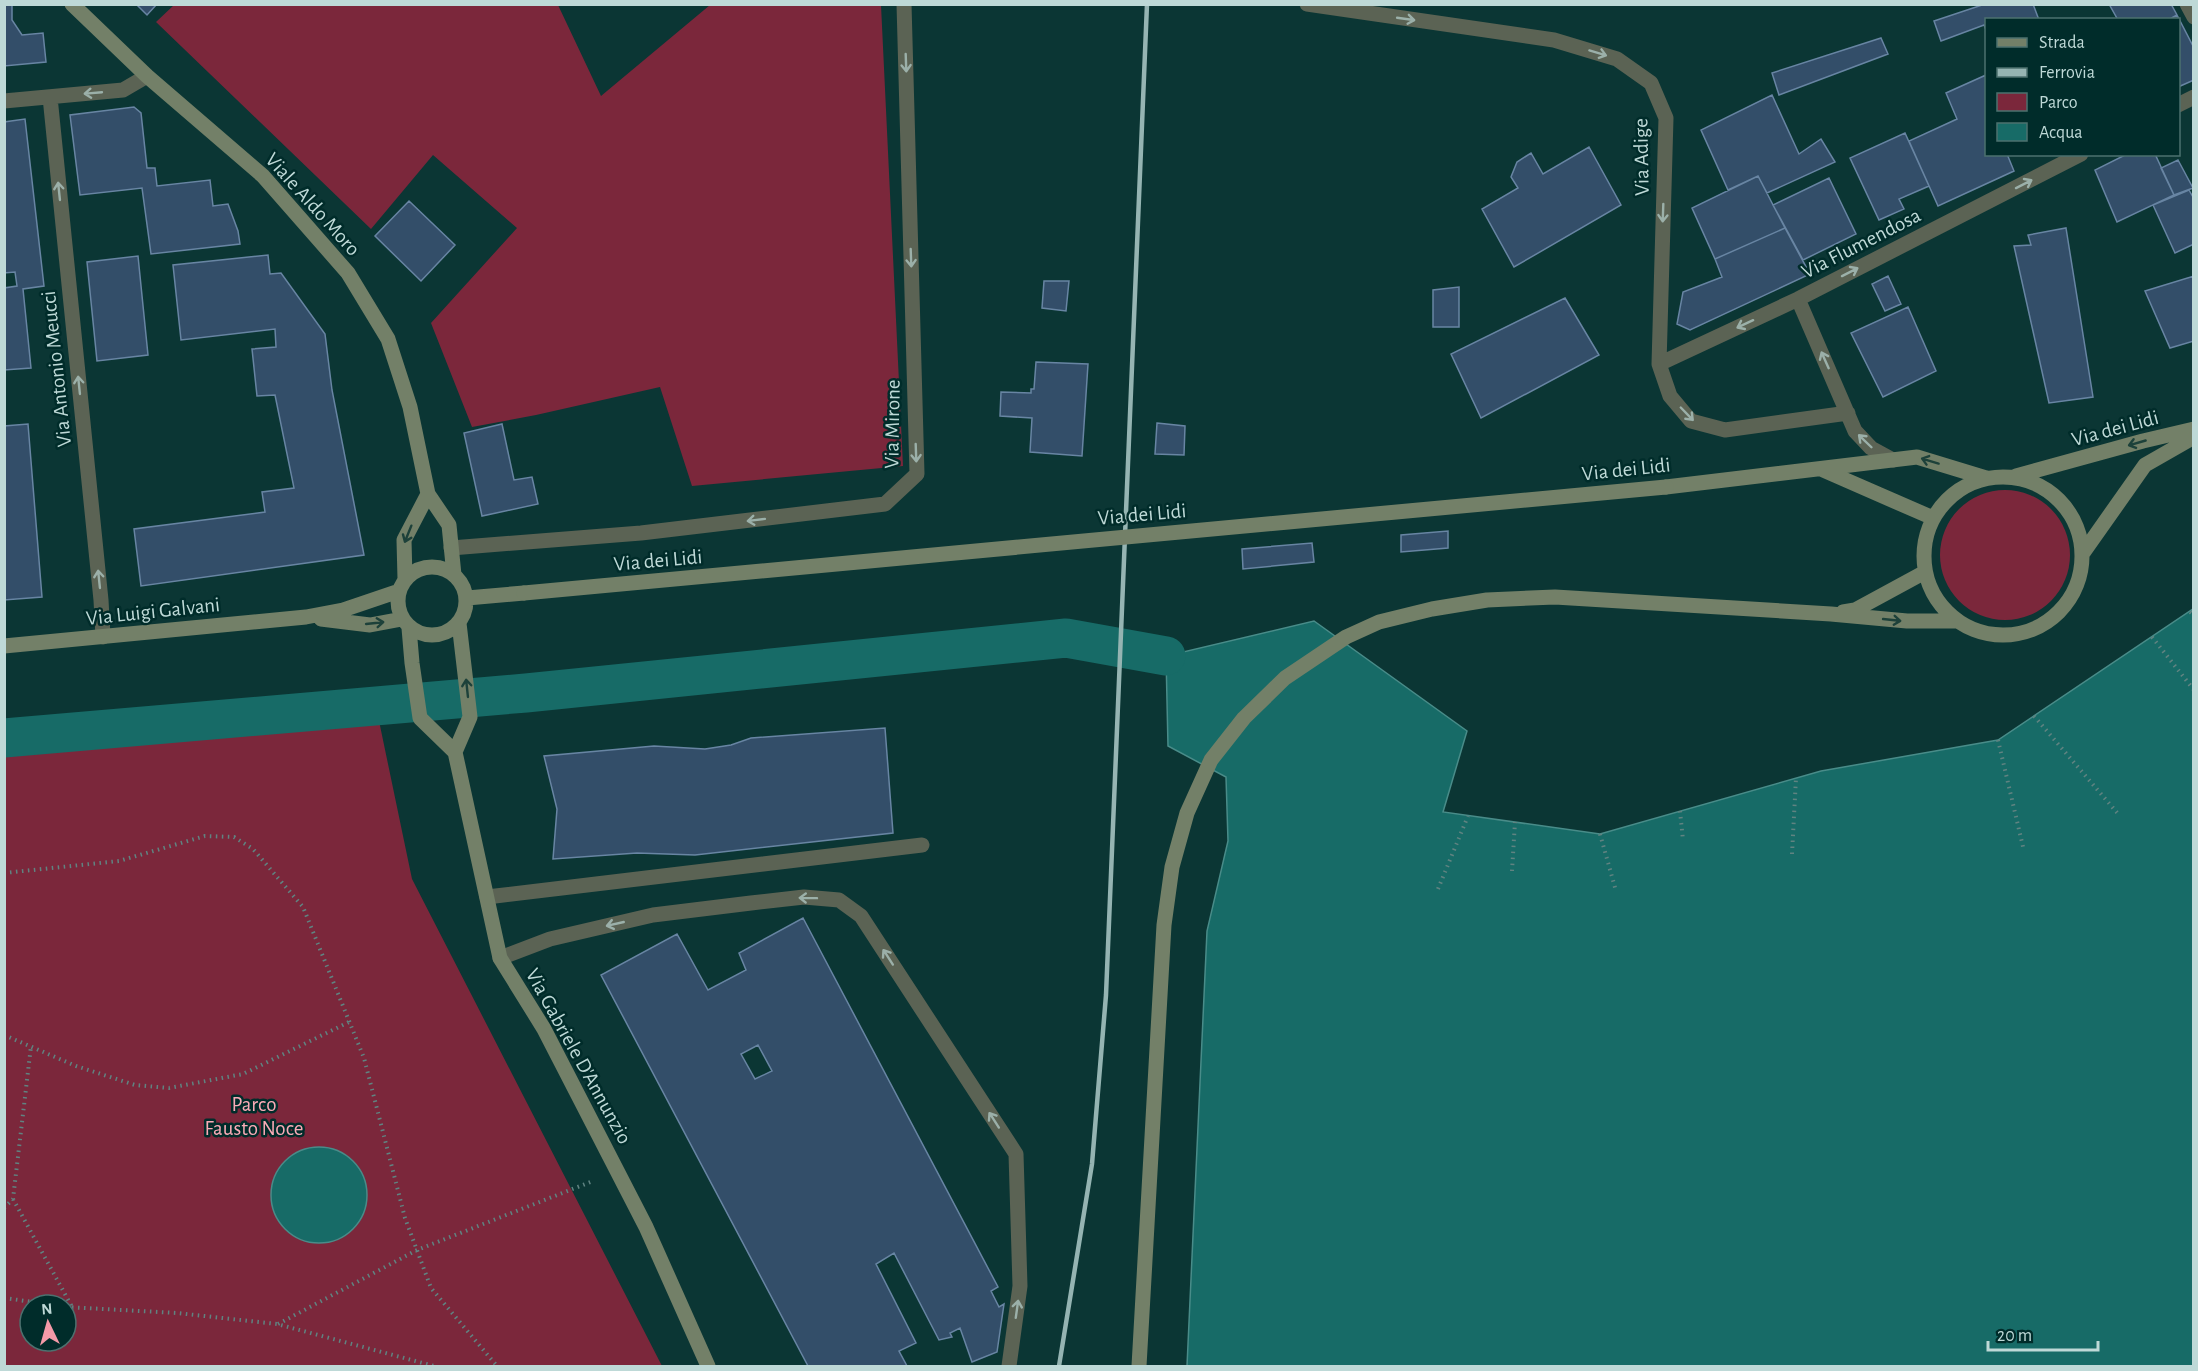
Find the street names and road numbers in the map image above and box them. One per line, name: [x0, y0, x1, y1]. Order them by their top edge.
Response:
street label: Via Adige: [1630, 118, 1653, 196]
street label: Viale Aldo Moro: [261, 149, 364, 260]
street label: Via Flumendosa: [1798, 204, 1925, 283]
street label: Via Antonio Meucci: [38, 290, 75, 448]
street label: Via Mirone: [881, 379, 904, 469]
street label: Via dei Lidi: [2069, 407, 2161, 450]
street label: Via dei Lidi: [1581, 454, 1671, 485]
street label: Via dei Lidi: [1097, 500, 1187, 529]
street label: Via dei Lidi: [613, 546, 703, 575]
street label: Via Luigi Galvani: [85, 594, 221, 629]
street label: Via Gabriele D'Annunzio: [522, 965, 635, 1147]

